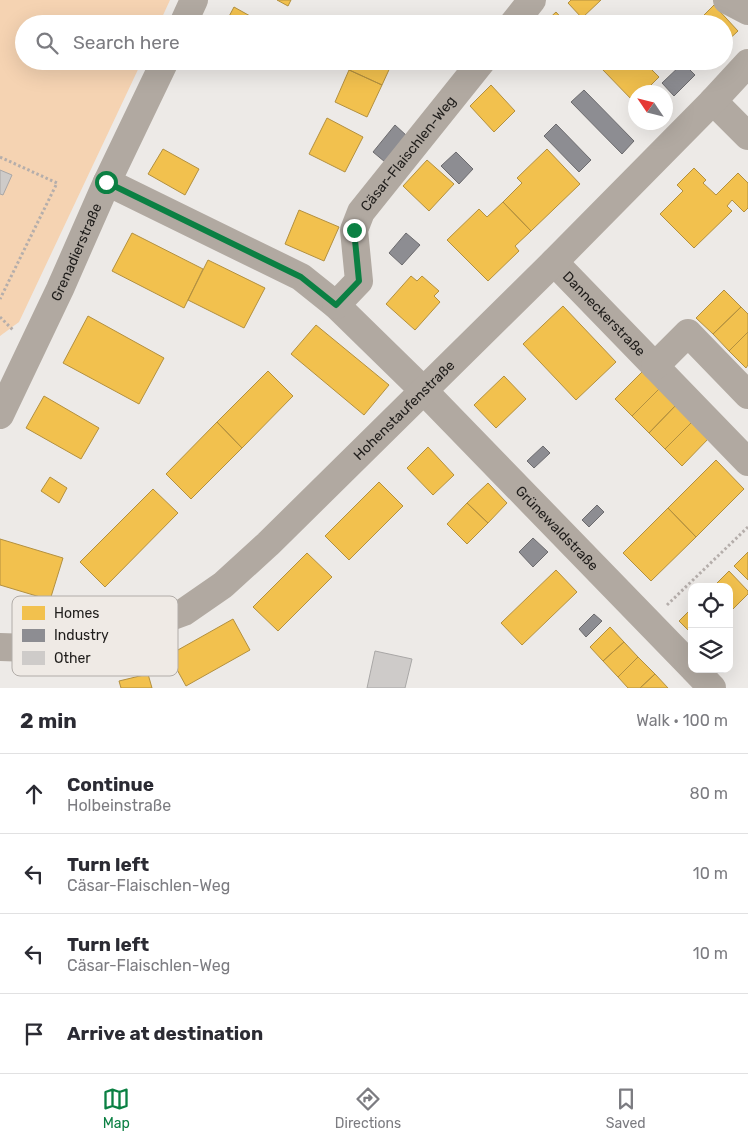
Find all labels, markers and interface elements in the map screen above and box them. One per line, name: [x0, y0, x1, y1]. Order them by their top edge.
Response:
search box: [15, 15, 733, 70]
icon: search: [33, 29, 61, 57]
text: Search here: [73, 31, 180, 54]
north arrow: [628, 85, 673, 130]
street label: Cäsar-Flaischlen-Weg: [357, 92, 459, 214]
route start: [95, 171, 118, 194]
street label: Grenadierstraße: [47, 200, 105, 304]
route end: [343, 219, 366, 242]
street label: Danneckerstraße: [559, 268, 649, 360]
street label: Hohenstaufenstraße: [350, 356, 458, 463]
street label: Grünewaldstraße: [512, 482, 602, 574]
map controls: [688, 583, 733, 673]
button: locate: [688, 583, 733, 628]
legend: [12, 596, 178, 676]
text: Homes: [54, 605, 99, 622]
text: Industry: [54, 627, 109, 644]
button: layers: [688, 628, 733, 673]
text: Other: [54, 650, 91, 667]
text: 2 min: [20, 708, 77, 733]
text: Walk · 100 m: [636, 711, 728, 730]
text: Continue: [67, 773, 154, 796]
icon: ahead: [20, 780, 48, 808]
text: 80 m: [690, 784, 728, 803]
text: Holbeinstraße: [67, 796, 171, 815]
text: Turn left: [67, 853, 149, 876]
icon: left: [20, 860, 48, 888]
text: 10 m: [693, 864, 728, 883]
text: Cäsar-Flaischlen-Weg: [67, 876, 230, 895]
text: Turn left: [67, 933, 149, 956]
icon: left: [20, 940, 48, 968]
text: 10 m: [693, 944, 728, 963]
text: Cäsar-Flaischlen-Weg: [67, 956, 230, 975]
icon: arrive: [20, 1020, 48, 1048]
text: Arrive at destination: [67, 1022, 263, 1045]
tab: Map: [102, 1085, 130, 1132]
tab: Directions: [335, 1085, 401, 1132]
tab: Saved: [606, 1085, 646, 1132]

